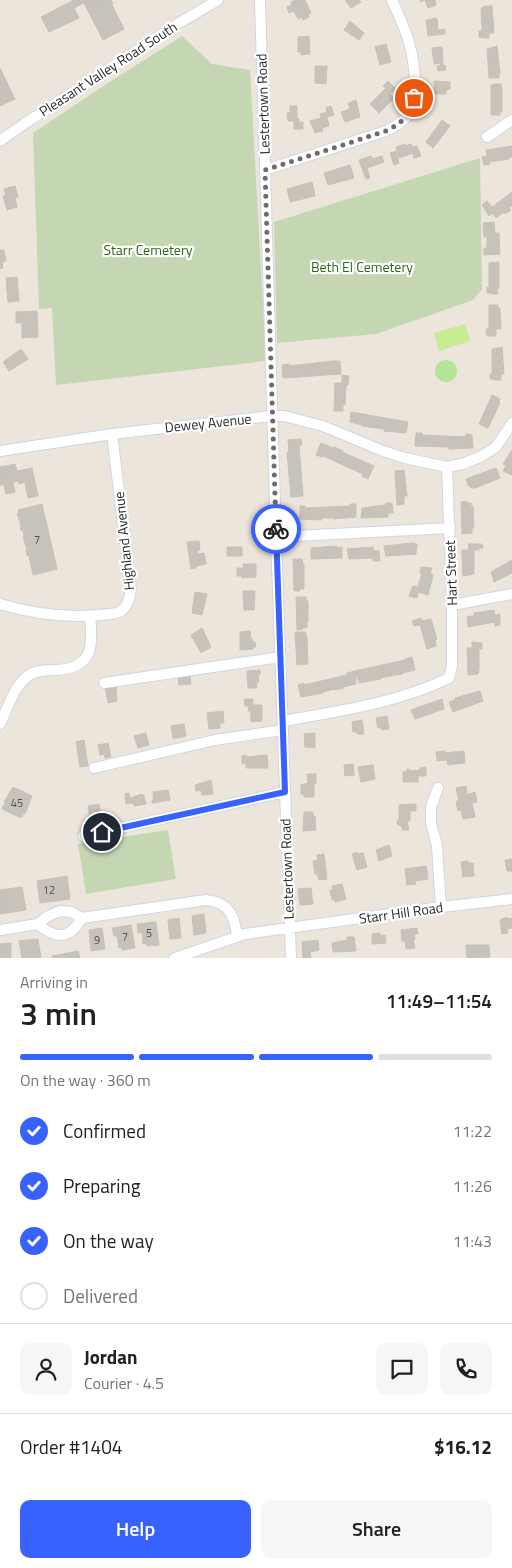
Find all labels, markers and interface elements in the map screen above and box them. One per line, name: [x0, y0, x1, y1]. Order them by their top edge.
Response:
street label: Pleasant Valley Road South: [35, 16, 181, 121]
street label: Lestertown Road: [250, 53, 275, 155]
pin: [393, 77, 435, 119]
icon: bag: [400, 84, 428, 112]
park label: Starr Cemetery: [103, 239, 193, 260]
park label: Beth El Cemetery: [311, 256, 413, 277]
street label: Dewey Avenue: [163, 408, 252, 438]
street label: Highland Avenue: [108, 491, 139, 592]
courier: [251, 504, 301, 554]
icon: bike: [262, 515, 290, 543]
house number: 7: [34, 532, 40, 548]
street label: Hart Street: [439, 540, 462, 606]
house number: 45: [11, 795, 23, 811]
pin: [81, 811, 123, 853]
icon: home: [88, 818, 116, 846]
street label: Lestertown Road: [274, 818, 299, 920]
house number: 12: [43, 882, 55, 898]
street label: Starr Hill Road: [358, 896, 444, 929]
house number: 5: [146, 925, 152, 941]
house number: 7: [122, 929, 128, 945]
house number: 9: [94, 932, 100, 948]
text: Arriving in: [20, 970, 88, 994]
text: 11:49–11:54: [386, 986, 492, 1015]
text: 3 min: [20, 989, 97, 1037]
text: On the way · 360 m: [20, 1068, 151, 1092]
text: Confirmed: [63, 1116, 146, 1145]
icon: check: [20, 1117, 48, 1145]
text: 11:22: [453, 1119, 492, 1143]
text: Preparing: [63, 1171, 140, 1200]
icon: check: [20, 1172, 48, 1200]
text: 11:26: [453, 1174, 492, 1198]
text: On the way: [63, 1226, 154, 1255]
icon: check: [20, 1227, 48, 1255]
text: 11:43: [453, 1229, 492, 1253]
text: Delivered: [63, 1281, 138, 1310]
text: Jordan: [84, 1342, 137, 1371]
button: person: [20, 1343, 72, 1395]
button: chat: [376, 1343, 428, 1395]
button: phone: [440, 1343, 492, 1395]
text: Courier · 4.5: [84, 1371, 164, 1395]
text: Order #1404: [20, 1432, 122, 1461]
text: $16.12: [434, 1432, 492, 1461]
button: Help: [20, 1500, 251, 1558]
button: Share: [261, 1500, 492, 1558]

